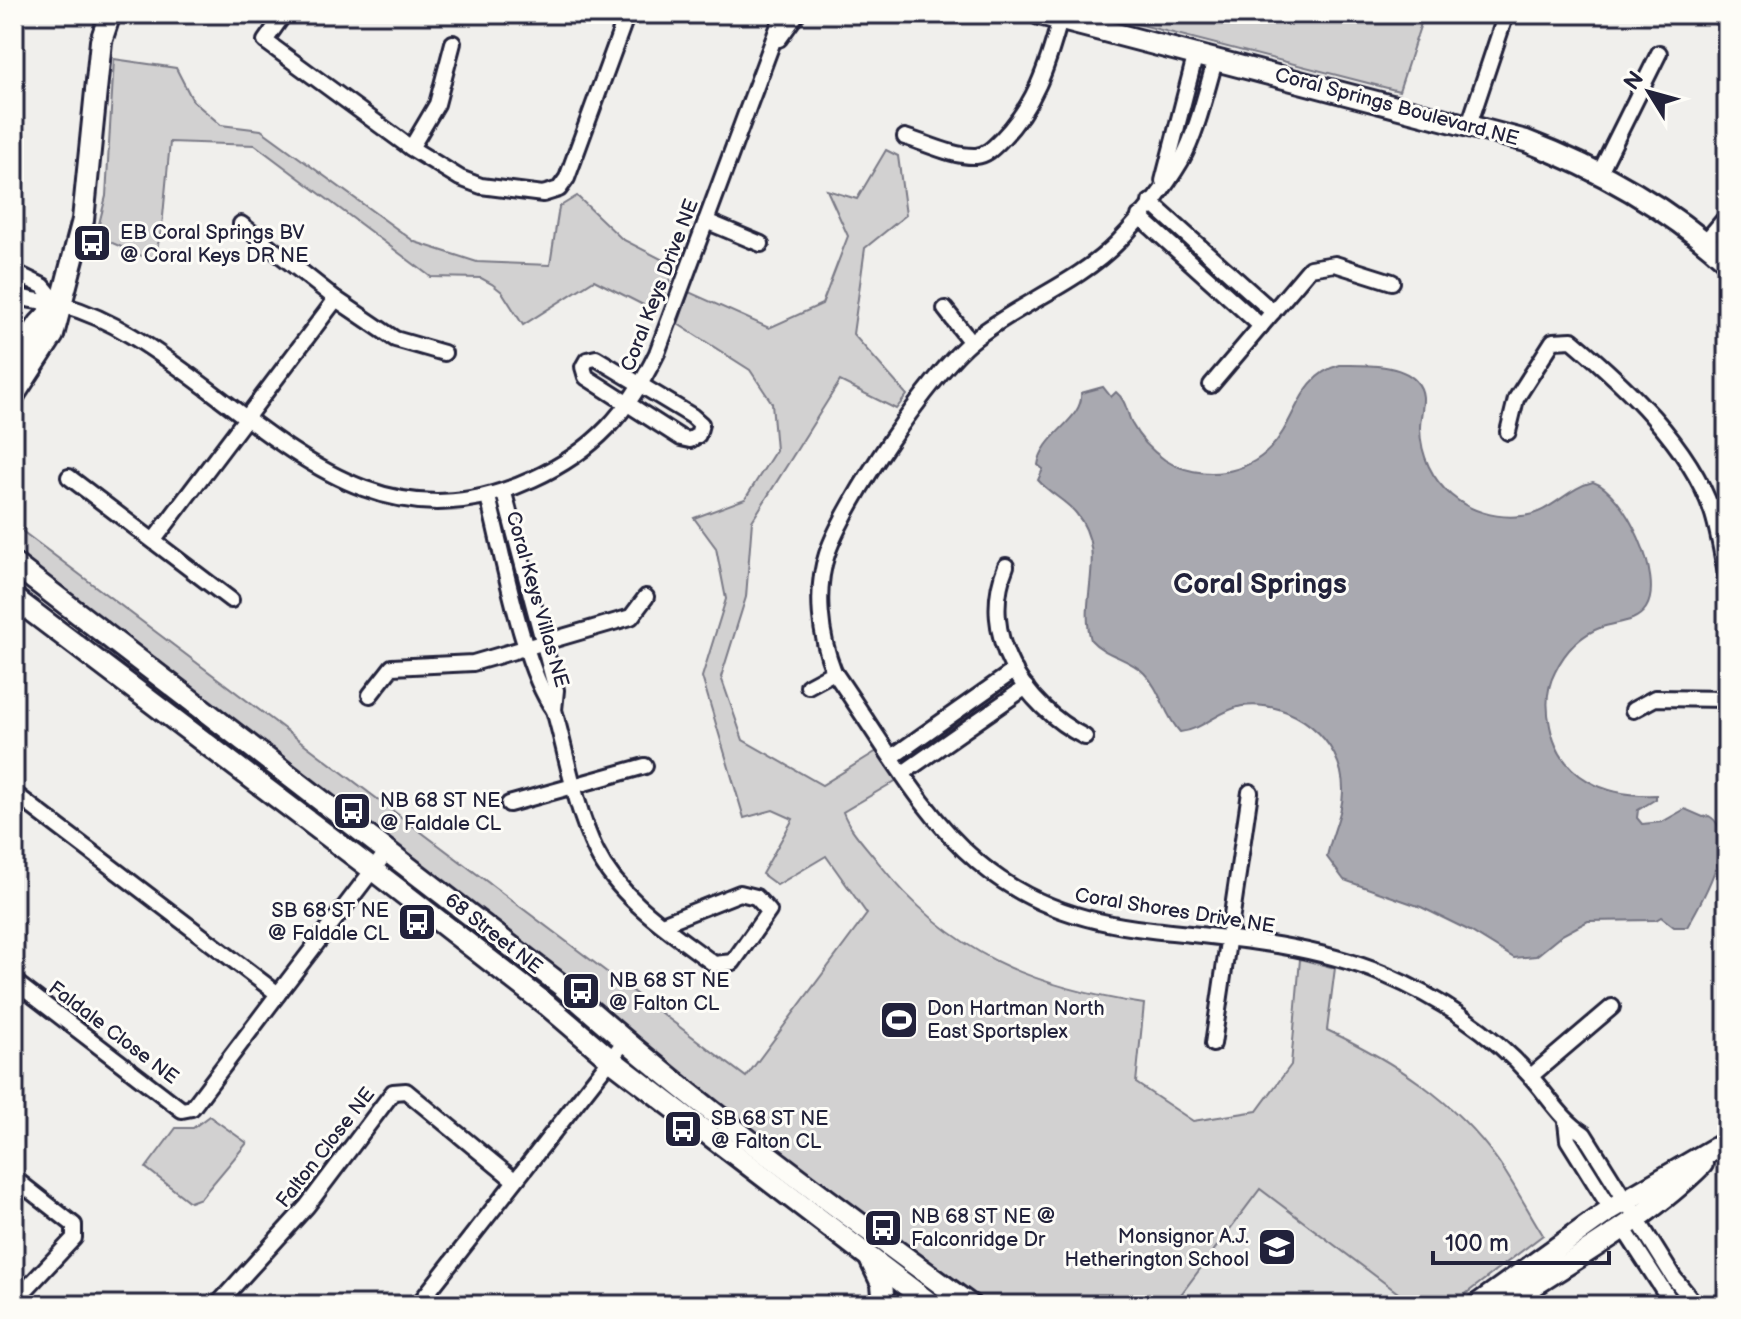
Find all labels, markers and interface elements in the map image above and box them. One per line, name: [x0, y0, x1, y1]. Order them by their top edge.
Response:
north arrow: [1609, 52, 1689, 132]
street label: Coral Springs Boulevard NE: [1272, 63, 1521, 151]
text: N: [1618, 66, 1650, 96]
street label: Coral Keys Drive NE: [616, 196, 704, 375]
place label: EB Coral Springs BV @ Coral Keys DR NE: [120, 221, 308, 268]
bus stop icon: EB Coral Springs BV @ Coral Keys DR NE: [71, 222, 113, 264]
street label: Coral Keys Villas NE: [500, 508, 574, 690]
district label: Coral Springs: [1173, 568, 1347, 601]
place label: NB 68 ST NE @ Faldale CL: [380, 789, 501, 836]
bus stop icon: NB 68 ST NE @ Faldale CL: [331, 790, 373, 832]
street label: Coral Shores Drive NE: [1073, 883, 1277, 939]
street label: 68 Street NE: [440, 888, 547, 979]
place label: SB 68 ST NE @ Faldale CL: [268, 899, 389, 946]
bus stop icon: SB 68 ST NE @ Faldale CL: [396, 901, 438, 943]
place label: NB 68 ST NE @ Falton CL: [609, 969, 729, 1016]
bus stop icon: NB 68 ST NE @ Falton CL: [560, 970, 602, 1012]
street label: Faldale Close NE: [44, 976, 183, 1090]
place label: Don Hartman North East Sportsplex: [927, 997, 1104, 1044]
sports icon: Don Hartman North East Sportsplex: [878, 999, 920, 1041]
street label: Falton Close NE: [271, 1083, 380, 1213]
place label: SB 68 ST NE @ Falton CL: [711, 1107, 828, 1154]
bus stop icon: SB 68 ST NE @ Falton CL: [662, 1108, 704, 1150]
place label: NB 68 ST NE @ Falconridge Dr: [911, 1205, 1055, 1252]
bus stop icon: NB 68 ST NE @ Falconridge Dr: [862, 1207, 904, 1249]
scale bar: [1433, 1215, 1609, 1265]
place label: Monsignor A.J. Hetherington School: [1065, 1225, 1249, 1272]
school or university icon: Monsignor A.J. Hetherington School: [1256, 1226, 1298, 1268]
text: 100 m: [1445, 1229, 1509, 1258]

